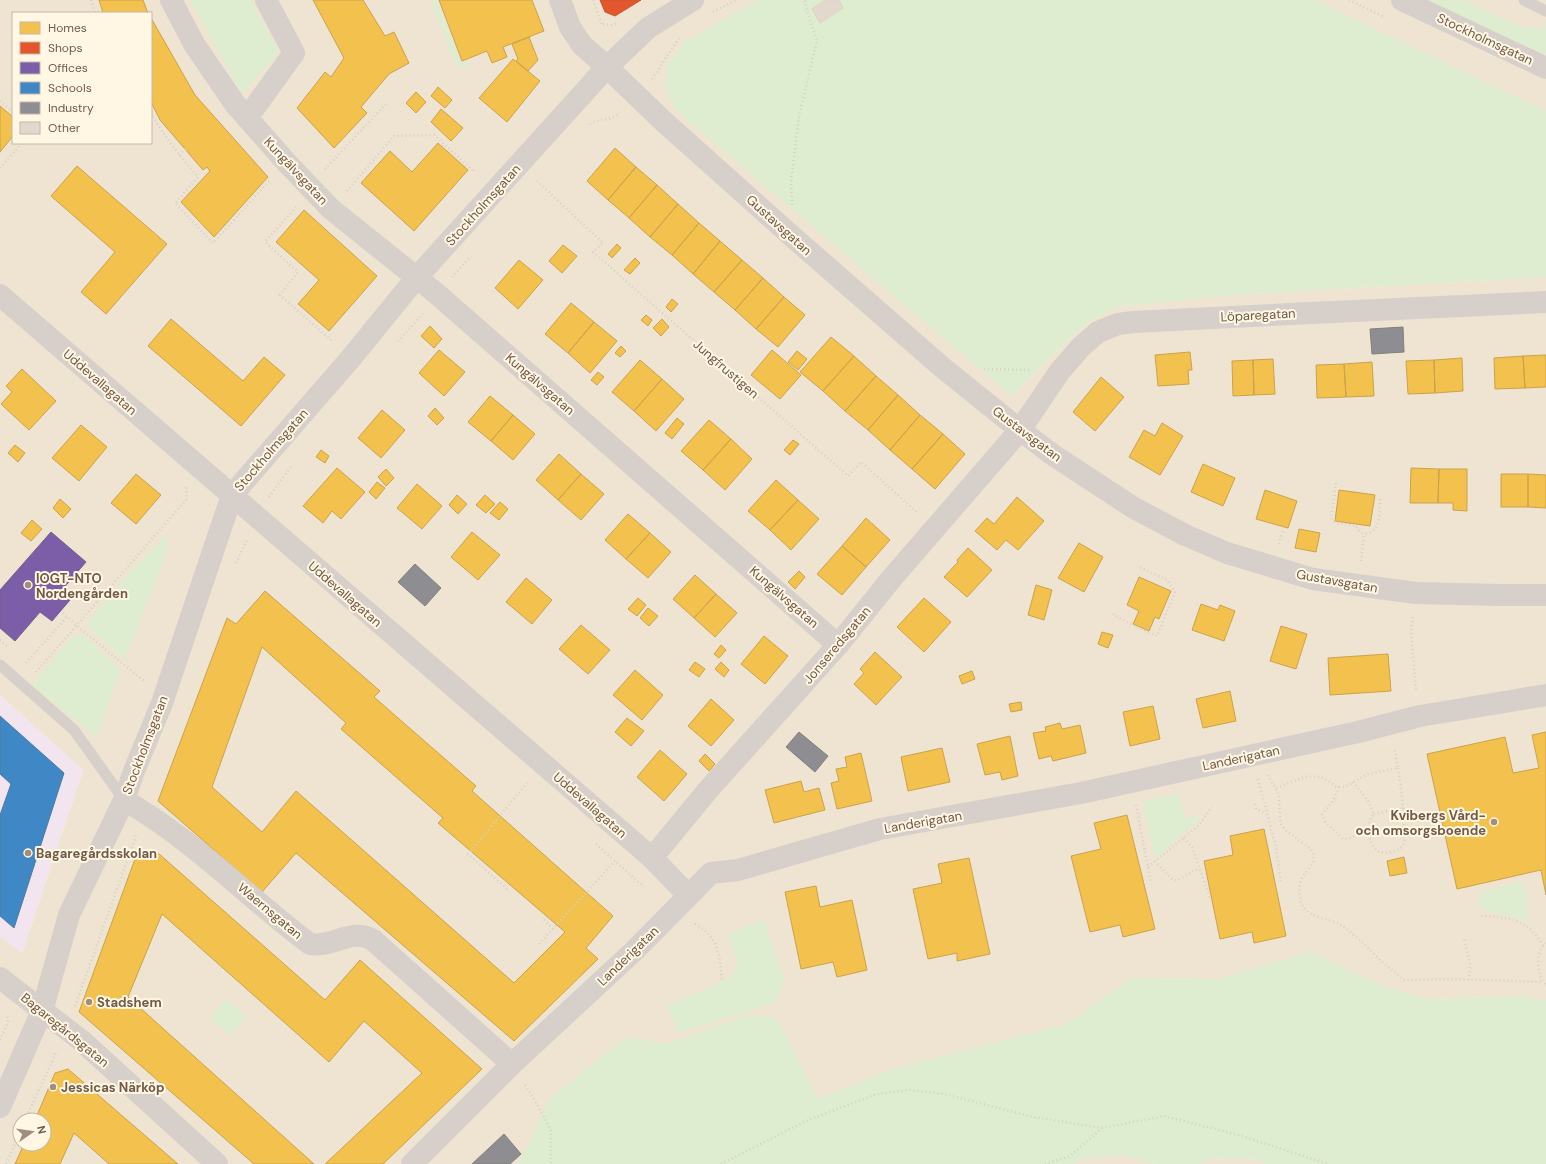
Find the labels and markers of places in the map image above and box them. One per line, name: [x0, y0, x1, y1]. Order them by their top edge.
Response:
place label: IOGT-NTO Nordengården: [36, 570, 128, 602]
marker: IOGT-NTO Nordengården: [23, 580, 33, 590]
place label: Kvibergs Vård- och omsorgsboende: [1356, 807, 1486, 839]
marker: Kvibergs Vård- och omsorgsboende: [1489, 817, 1499, 827]
place label: Bagaregårdsskolan: [36, 845, 157, 862]
marker: Bagaregårdsskolan: [23, 848, 33, 858]
place label: Stadshem: [97, 994, 162, 1011]
marker: Stadshem: [84, 997, 94, 1007]
place label: Jessicas Närköp: [61, 1079, 165, 1096]
marker: Jessicas Närköp: [48, 1082, 58, 1092]

